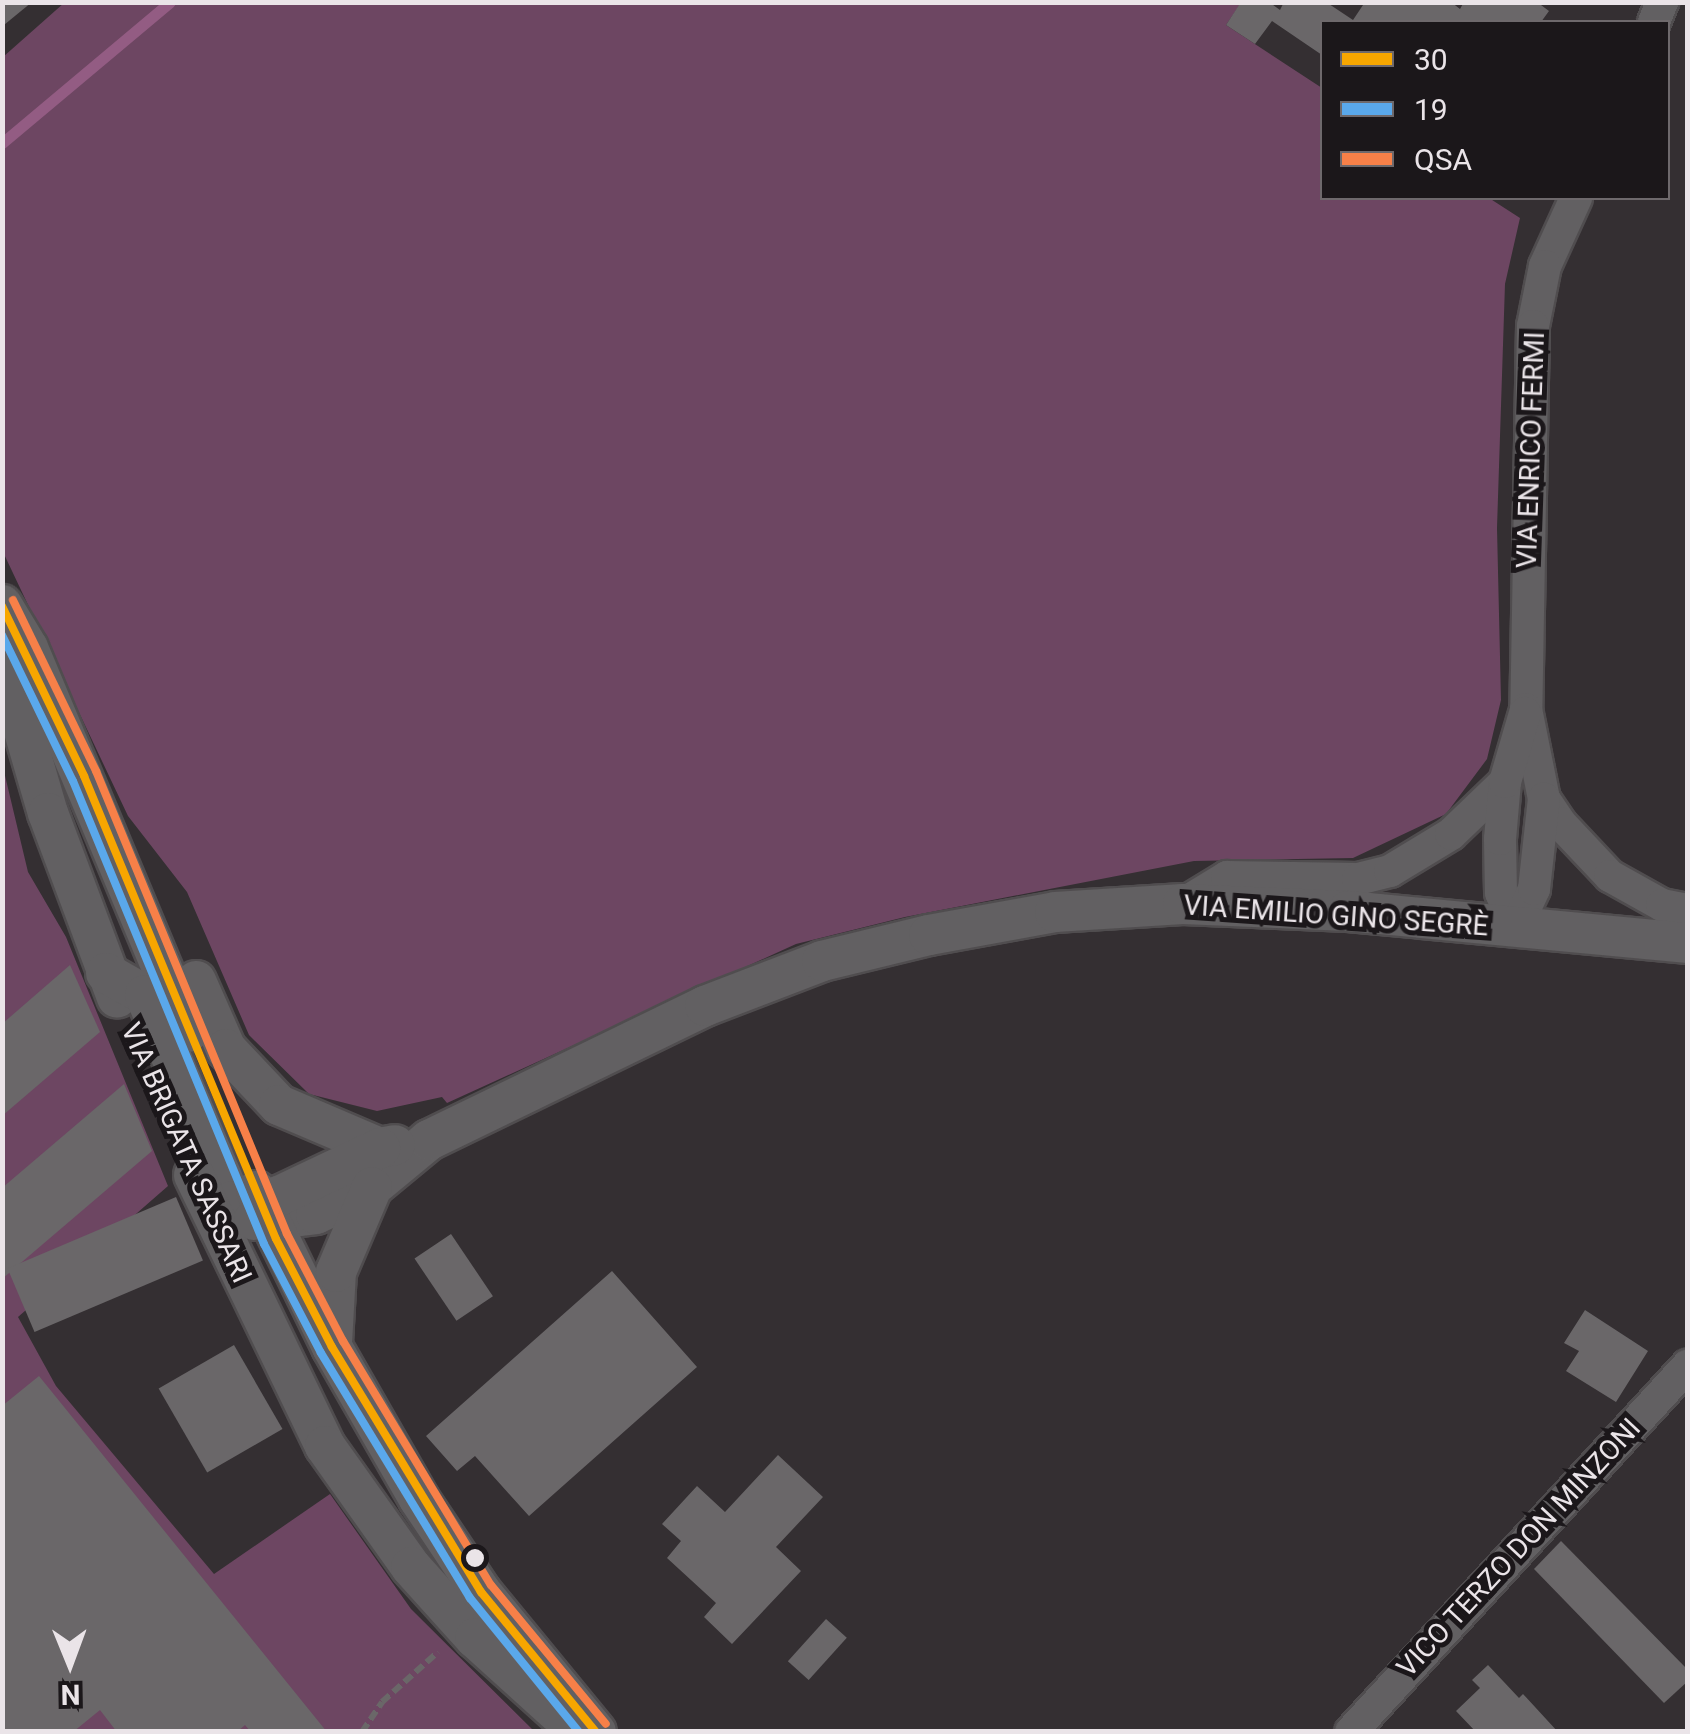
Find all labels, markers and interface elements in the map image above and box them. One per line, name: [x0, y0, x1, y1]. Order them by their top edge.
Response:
legend: [1320, 20, 1670, 200]
text: 30: [1414, 42, 1448, 77]
text: 19: [1414, 92, 1448, 127]
text: QSA: [1414, 142, 1472, 177]
street label: VIA ENRICO FERMI: [1510, 331, 1552, 569]
street label: VIA EMILIO GINO SEGRÈ: [1182, 889, 1490, 943]
street label: VIA BRIGATA SASSARI: [114, 1018, 258, 1288]
street label: VICO TERZO DON MINZONI: [1390, 1411, 1648, 1685]
unlabelled marker: [465, 1548, 485, 1568]
north arrow: [20, 1614, 120, 1714]
text: N: [60, 1678, 81, 1711]

